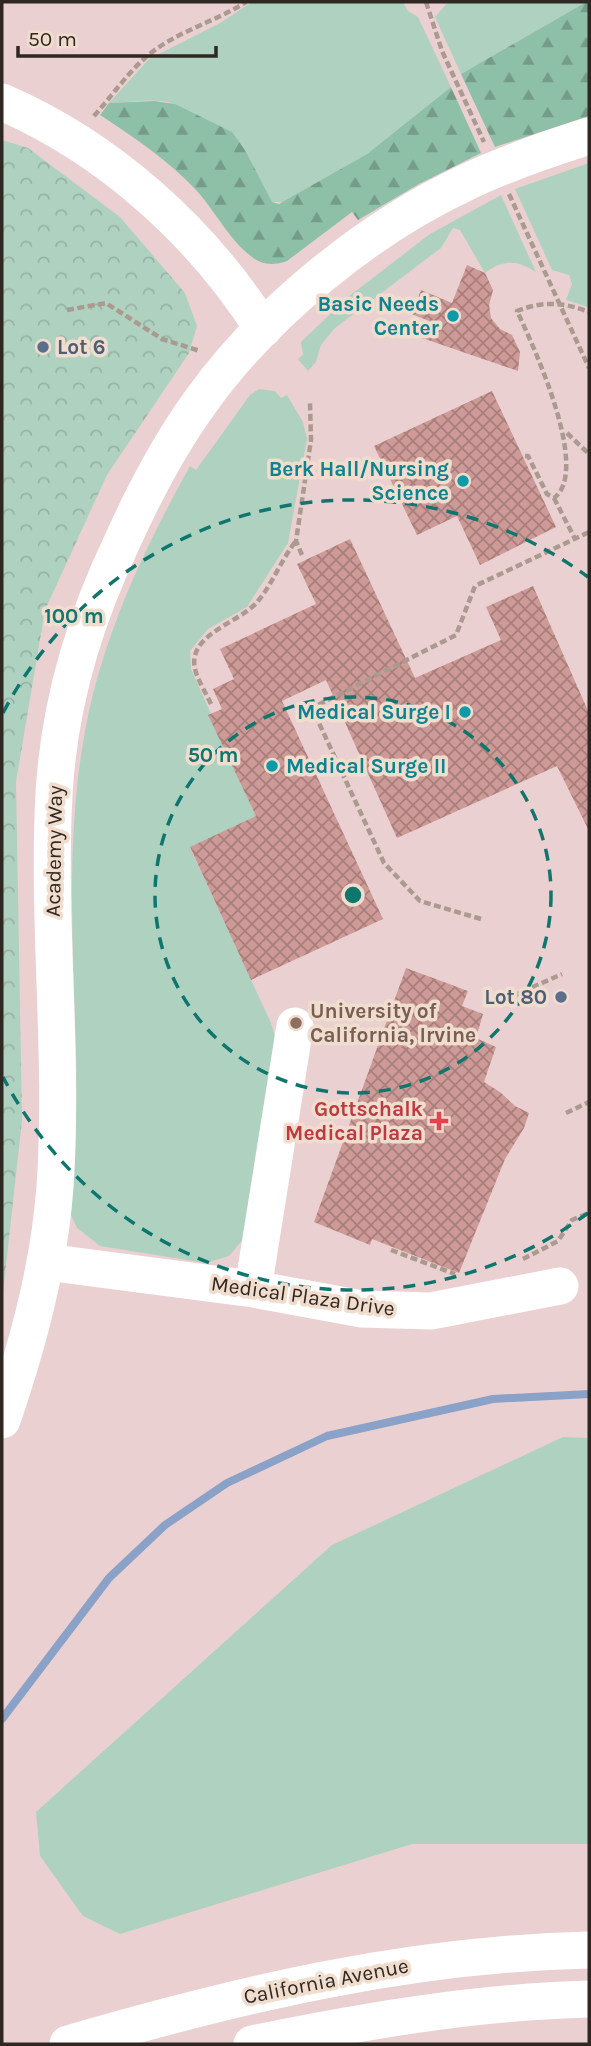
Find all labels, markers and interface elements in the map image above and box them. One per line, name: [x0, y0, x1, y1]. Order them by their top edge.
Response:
scale bar: [18, 14, 215, 58]
text: 50 m: [28, 27, 77, 51]
place label: Basic Needs Center: [317, 292, 440, 340]
marker: Basic Needs Center: [445, 308, 461, 324]
place label: Lot 6: [57, 335, 106, 359]
marker: Lot 6: [35, 339, 51, 355]
place label: Berk Hall/Nursing Science: [269, 457, 449, 505]
marker: Berk Hall/Nursing Science: [455, 473, 471, 489]
text: 100 m: [44, 604, 104, 628]
place label: Medical Surge I: [297, 700, 451, 724]
marker: Medical Surge I: [457, 704, 473, 720]
text: 50 m: [188, 743, 238, 767]
place label: Medical Surge II: [286, 754, 446, 778]
marker: Medical Surge II: [264, 758, 280, 774]
street label: Academy Way: [41, 785, 67, 917]
centre of rings: [341, 883, 365, 907]
place label: Lot 80: [484, 985, 547, 1009]
marker: Lot 80: [553, 989, 569, 1005]
place label: University of California, Irvine: [310, 999, 476, 1047]
marker: University of California, Irvine: [288, 1015, 304, 1031]
place label: Gottschalk Medical Plaza: [285, 1097, 424, 1145]
marker: Gottschalk Medical Plaza: [429, 1111, 449, 1131]
street label: Medical Plaza Drive: [210, 1271, 396, 1321]
street label: California Avenue: [242, 1953, 410, 2009]

